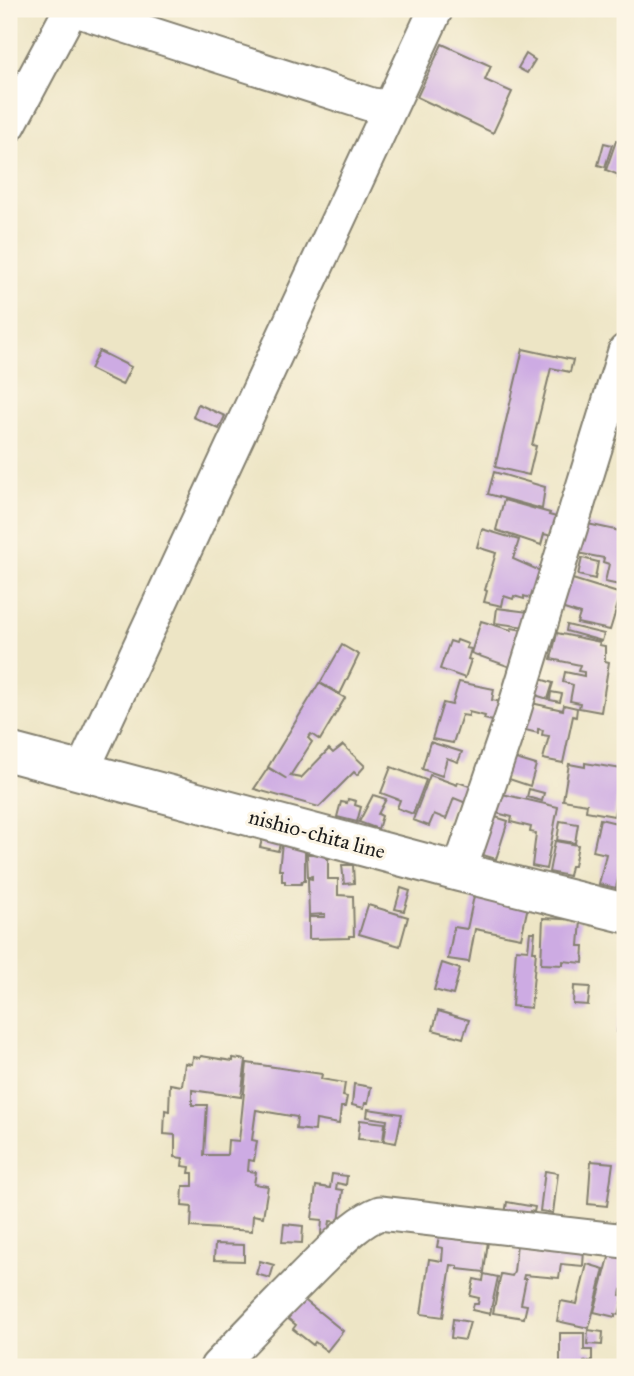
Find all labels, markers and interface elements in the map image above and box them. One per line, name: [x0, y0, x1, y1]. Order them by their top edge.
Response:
street label: nishio-chita line: [246, 803, 388, 865]

